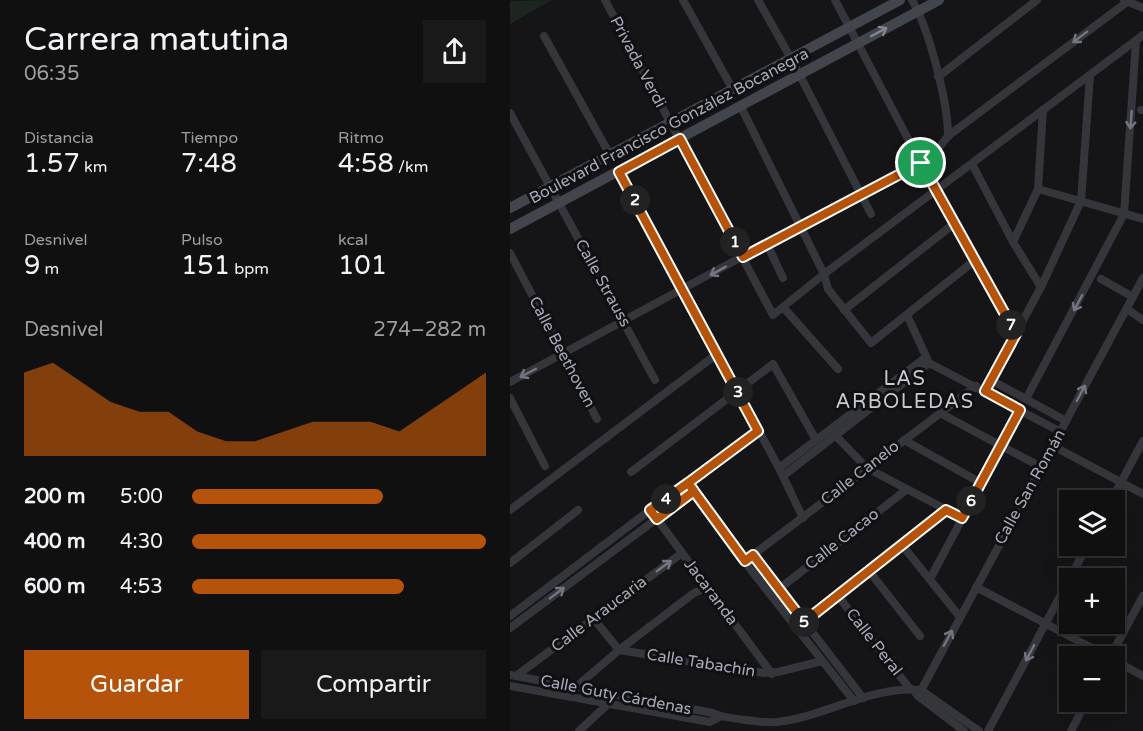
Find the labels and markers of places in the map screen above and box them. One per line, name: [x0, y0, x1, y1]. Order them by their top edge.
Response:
pin: [895, 137, 946, 188]
pin: 2: [620, 185, 650, 215]
pin: 1: [720, 227, 750, 257]
pin: 7: [996, 310, 1026, 340]
pin: 3: [723, 377, 753, 407]
pin: 4: [651, 484, 681, 514]
pin: 6: [956, 486, 986, 516]
pin: 5: [789, 607, 819, 637]

